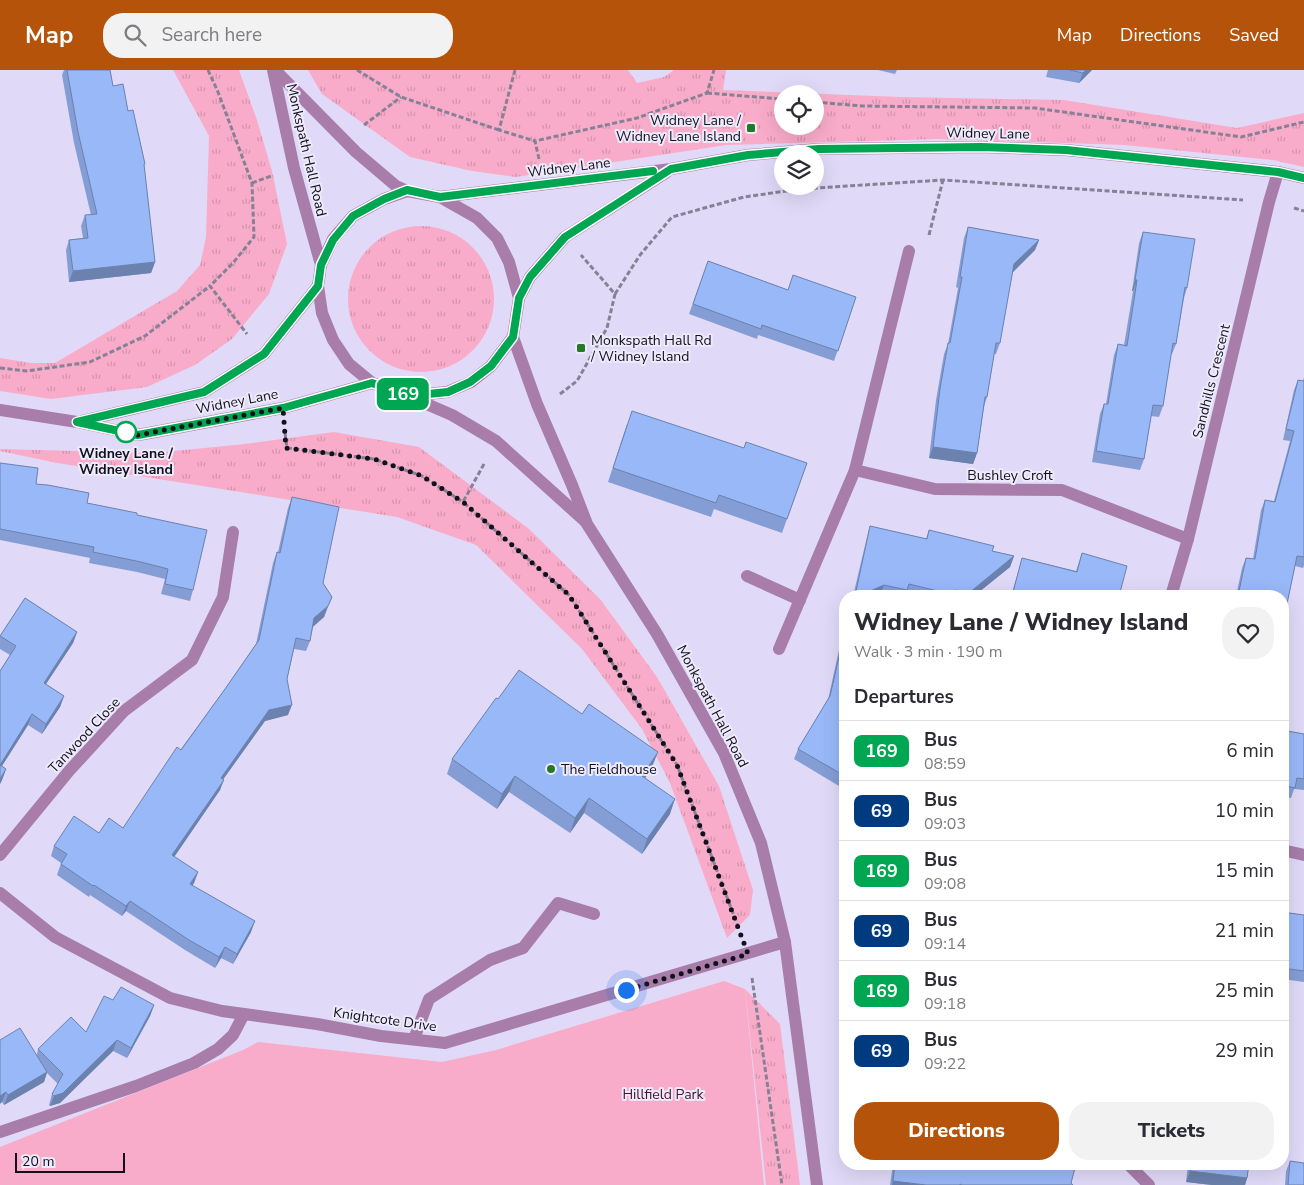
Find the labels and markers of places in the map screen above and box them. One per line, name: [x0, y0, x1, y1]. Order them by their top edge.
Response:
place label: Widney Lane / Widney Lane Island: [616, 111, 742, 146]
marker: Widney Lane / Widney Lane Island: [745, 122, 757, 134]
place label: Monkspath Hall Rd / Widney Island: [590, 331, 712, 366]
marker: Monkspath Hall Rd / Widney Island: [575, 342, 587, 354]
marker: Widney Lane / Widney Island: [115, 421, 137, 443]
place label: Widney Lane / Widney Island: [79, 444, 174, 479]
place label: The Fieldhouse: [561, 760, 657, 779]
marker: The Fieldhouse: [545, 763, 557, 775]

